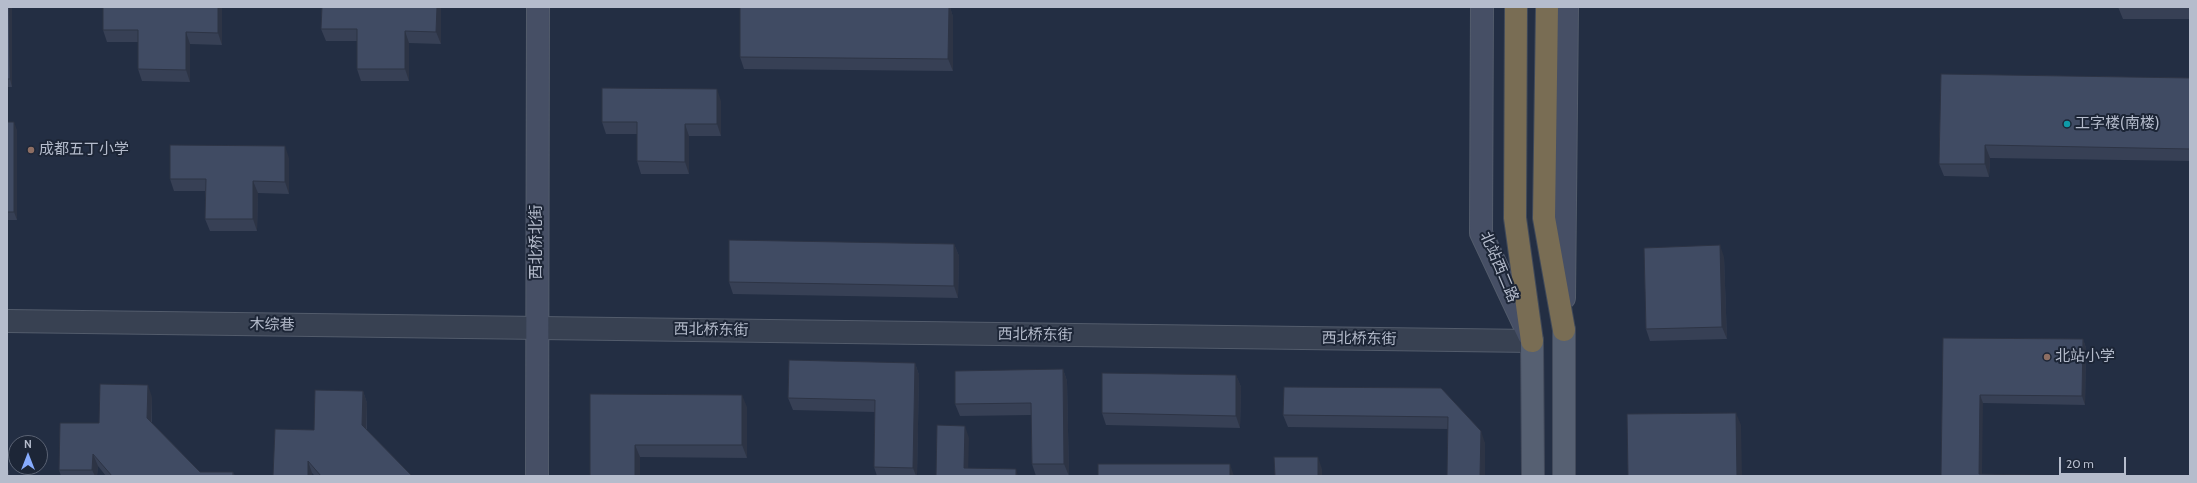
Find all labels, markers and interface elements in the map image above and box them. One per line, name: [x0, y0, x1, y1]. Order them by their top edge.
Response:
place label: 工字楼(南楼): [2075, 115, 2159, 133]
marker: 工字楼(南楼): [2062, 119, 2072, 129]
place label: 成都五丁小学: [39, 141, 129, 159]
marker: 成都五丁小学: [26, 145, 36, 155]
street label: 西北桥北街: [528, 205, 546, 279]
street label: 北站西二路: [1476, 229, 1522, 305]
street label: 木综巷: [249, 316, 295, 334]
street label: 西北桥东街: [673, 320, 749, 340]
street label: 西北桥东街: [997, 325, 1073, 345]
street label: 西北桥东街: [1321, 329, 1397, 349]
place label: 北站小学: [2055, 348, 2115, 366]
marker: 北站小学: [2042, 352, 2052, 362]
north arrow: [8, 435, 48, 475]
text: N: [24, 437, 32, 451]
scale bar: [2061, 449, 2128, 475]
text: 20 m: [2066, 456, 2094, 471]

